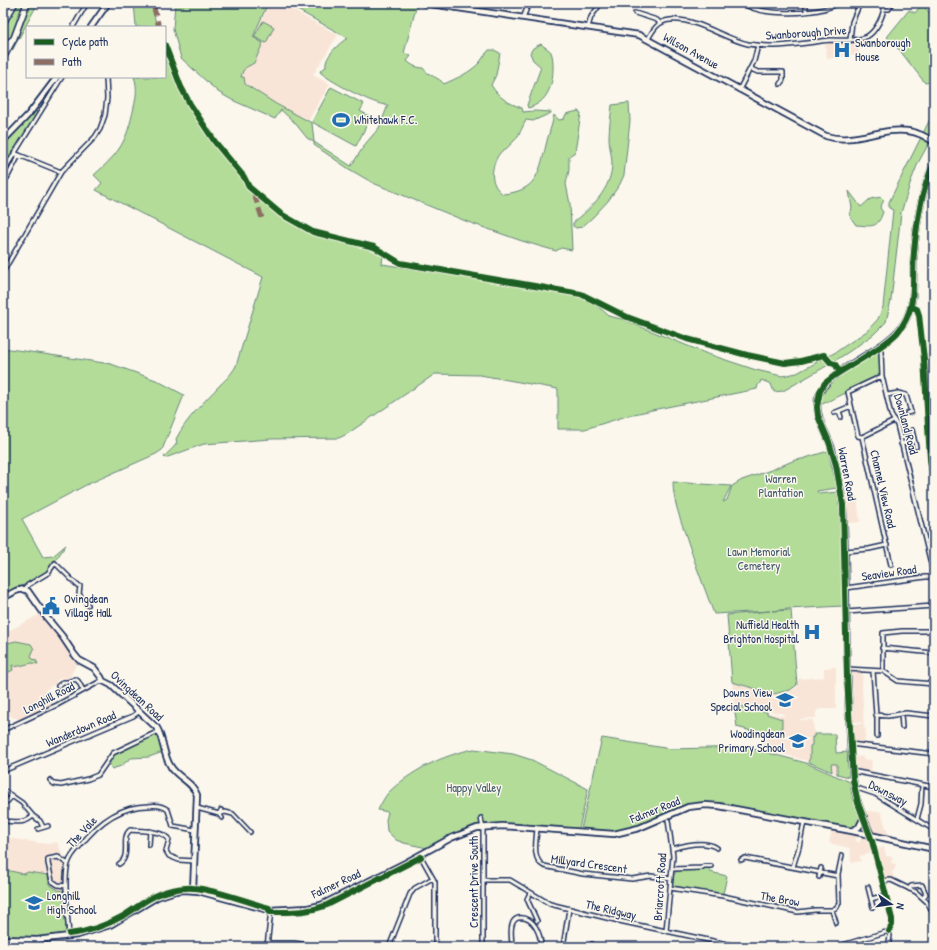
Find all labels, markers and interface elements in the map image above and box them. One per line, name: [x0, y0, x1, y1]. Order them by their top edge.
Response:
street label: Swanborough Drive: [765, 21, 847, 44]
legend: [26, 26, 166, 78]
street label: Wilson Avenue: [660, 28, 722, 73]
text: Cycle path: [62, 33, 108, 50]
place label: Swanborough House: [855, 34, 911, 65]
hospital icon: Swanborough House: [832, 40, 852, 60]
text: Path: [62, 53, 82, 70]
sports icon: Whitehawk F.C.: [331, 110, 351, 130]
place label: Whitehawk F.C.: [354, 111, 417, 128]
street label: Downland Road: [890, 392, 923, 456]
street label: Warren Road: [834, 446, 861, 502]
street label: Channel View Road: [866, 448, 901, 530]
park label: Warren Plantation: [758, 470, 804, 501]
park label: Lawn Memorial Cemetery: [727, 543, 791, 574]
street label: Seaview Road: [860, 560, 918, 585]
place label: Ovingdean Village Hall: [64, 590, 113, 621]
public building icon: Ovingdean Village Hall: [41, 596, 61, 616]
place label: Nuffield Health Brighton Hospital: [723, 616, 800, 647]
hospital icon: Nuffield Health Brighton Hospital: [802, 622, 822, 642]
street label: Ovingdean Road: [107, 667, 168, 725]
street label: Longhill Road: [20, 677, 78, 718]
place label: Downs View Special School: [711, 684, 773, 715]
school or university icon: Downs View Special School: [775, 690, 795, 710]
street label: Wanderdown Road: [43, 706, 119, 751]
place label: Woodingdean Primary School: [719, 725, 786, 756]
school or university icon: Woodingdean Primary School: [788, 731, 808, 751]
street label: Downsway: [866, 776, 911, 810]
park label: Happy Valley: [447, 779, 501, 796]
street label: Falmer Road: [626, 792, 683, 828]
street label: The Vale: [63, 812, 101, 851]
street label: Crescent Drive South: [465, 836, 482, 928]
street label: Millyard Crescent: [550, 850, 629, 877]
street label: Briarcroft Road: [649, 852, 670, 921]
street label: Falmer Road: [308, 865, 363, 903]
north arrow: [871, 884, 911, 924]
place label: Longhill High School: [47, 887, 97, 918]
street label: The Brow: [759, 887, 801, 910]
school or university icon: Longhill High School: [24, 893, 44, 913]
street label: The Ridgway: [584, 895, 638, 924]
text: N: [893, 902, 908, 911]

